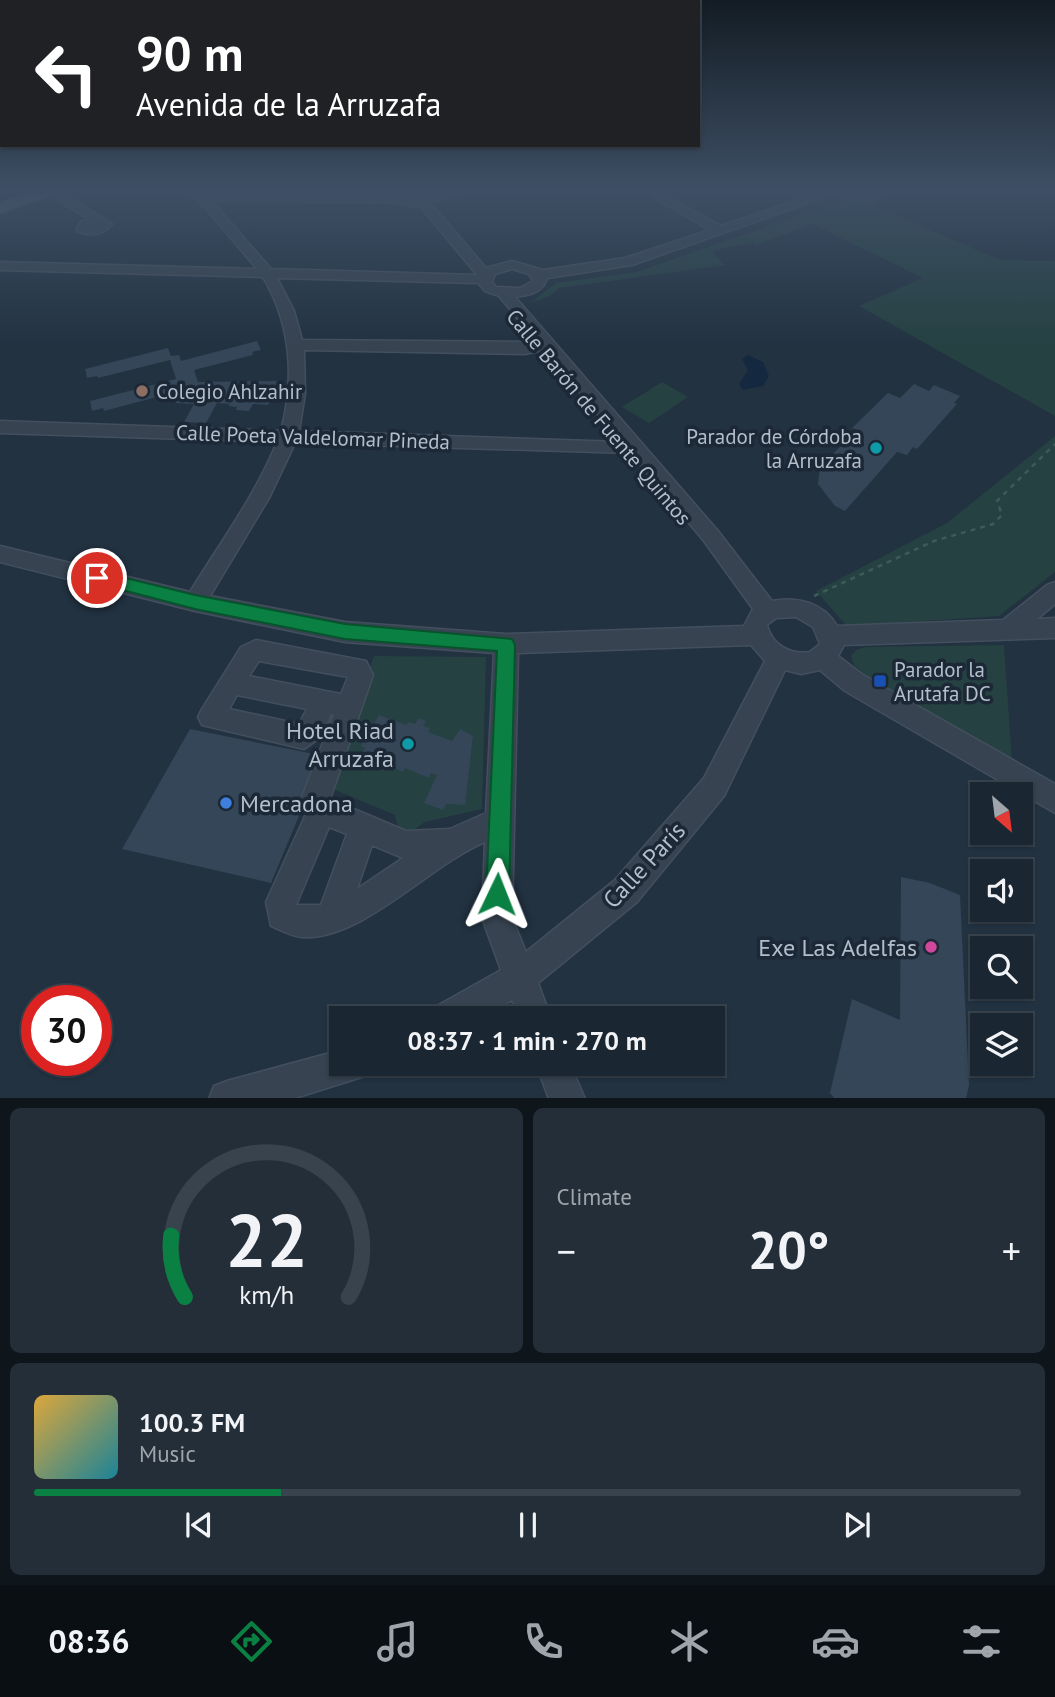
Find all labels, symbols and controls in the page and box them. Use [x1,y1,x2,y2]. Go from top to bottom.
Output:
text: 90 m [136,21,243,85]
icon: left [21,28,112,119]
text: Avenida de la Arruzafa [136,83,441,125]
street label: Calle Barón de Fuente Quintos [501,304,697,530]
place label: Colegio Ahlzahir [156,378,302,405]
marker: Colegio Ahlzahir [134,383,150,399]
street label: Calle Poeta Valdelomar Pineda [175,419,451,455]
place label: Parador de Córdoba la Arruzafa [686,423,862,474]
marker: Parador de Córdoba la Arruzafa [868,440,884,456]
pin [67,548,127,608]
icon: arrive [78,559,116,597]
place label: Parador la Arutafa DC [894,656,991,707]
marker: Parador la Arutafa DC [872,673,888,689]
place label: Hotel Riad Arruzafa [286,715,394,774]
marker: Hotel Riad Arruzafa [400,736,416,752]
north arrow [970,782,1032,845]
map controls [970,782,1033,1076]
place label: Mercadona [240,788,353,819]
marker: Mercadona [218,795,234,811]
street label: Calle París [596,815,692,915]
position arrow [460,857,534,931]
button: sound [970,859,1033,922]
place label: Exe Las Adelfas [758,932,917,963]
button: search [970,936,1033,999]
marker: Exe Las Adelfas [923,939,939,955]
speed limit sign: 30 [21,985,112,1076]
button: layers [970,1013,1033,1076]
text: 08:37 · 1 min · 270 m [407,1024,647,1057]
text: Climate [557,1182,632,1211]
text: 22 [225,1193,308,1287]
text: 20° [748,1216,830,1283]
text: − [557,1226,576,1275]
text: + [1002,1226,1021,1275]
text: km/h [239,1278,294,1310]
text: 100.3 FM [139,1406,245,1439]
text: Music [139,1439,196,1468]
icon: previous [180,1506,218,1544]
icon: pause [509,1506,547,1544]
icon: next [838,1506,876,1544]
icon: directions [227,1617,276,1666]
icon: music [373,1617,422,1666]
icon: phone [519,1617,568,1666]
icon: climate [665,1617,714,1666]
icon: car [811,1617,860,1666]
icon: filters [957,1617,1006,1666]
text: 08:36 [49,1620,130,1662]

